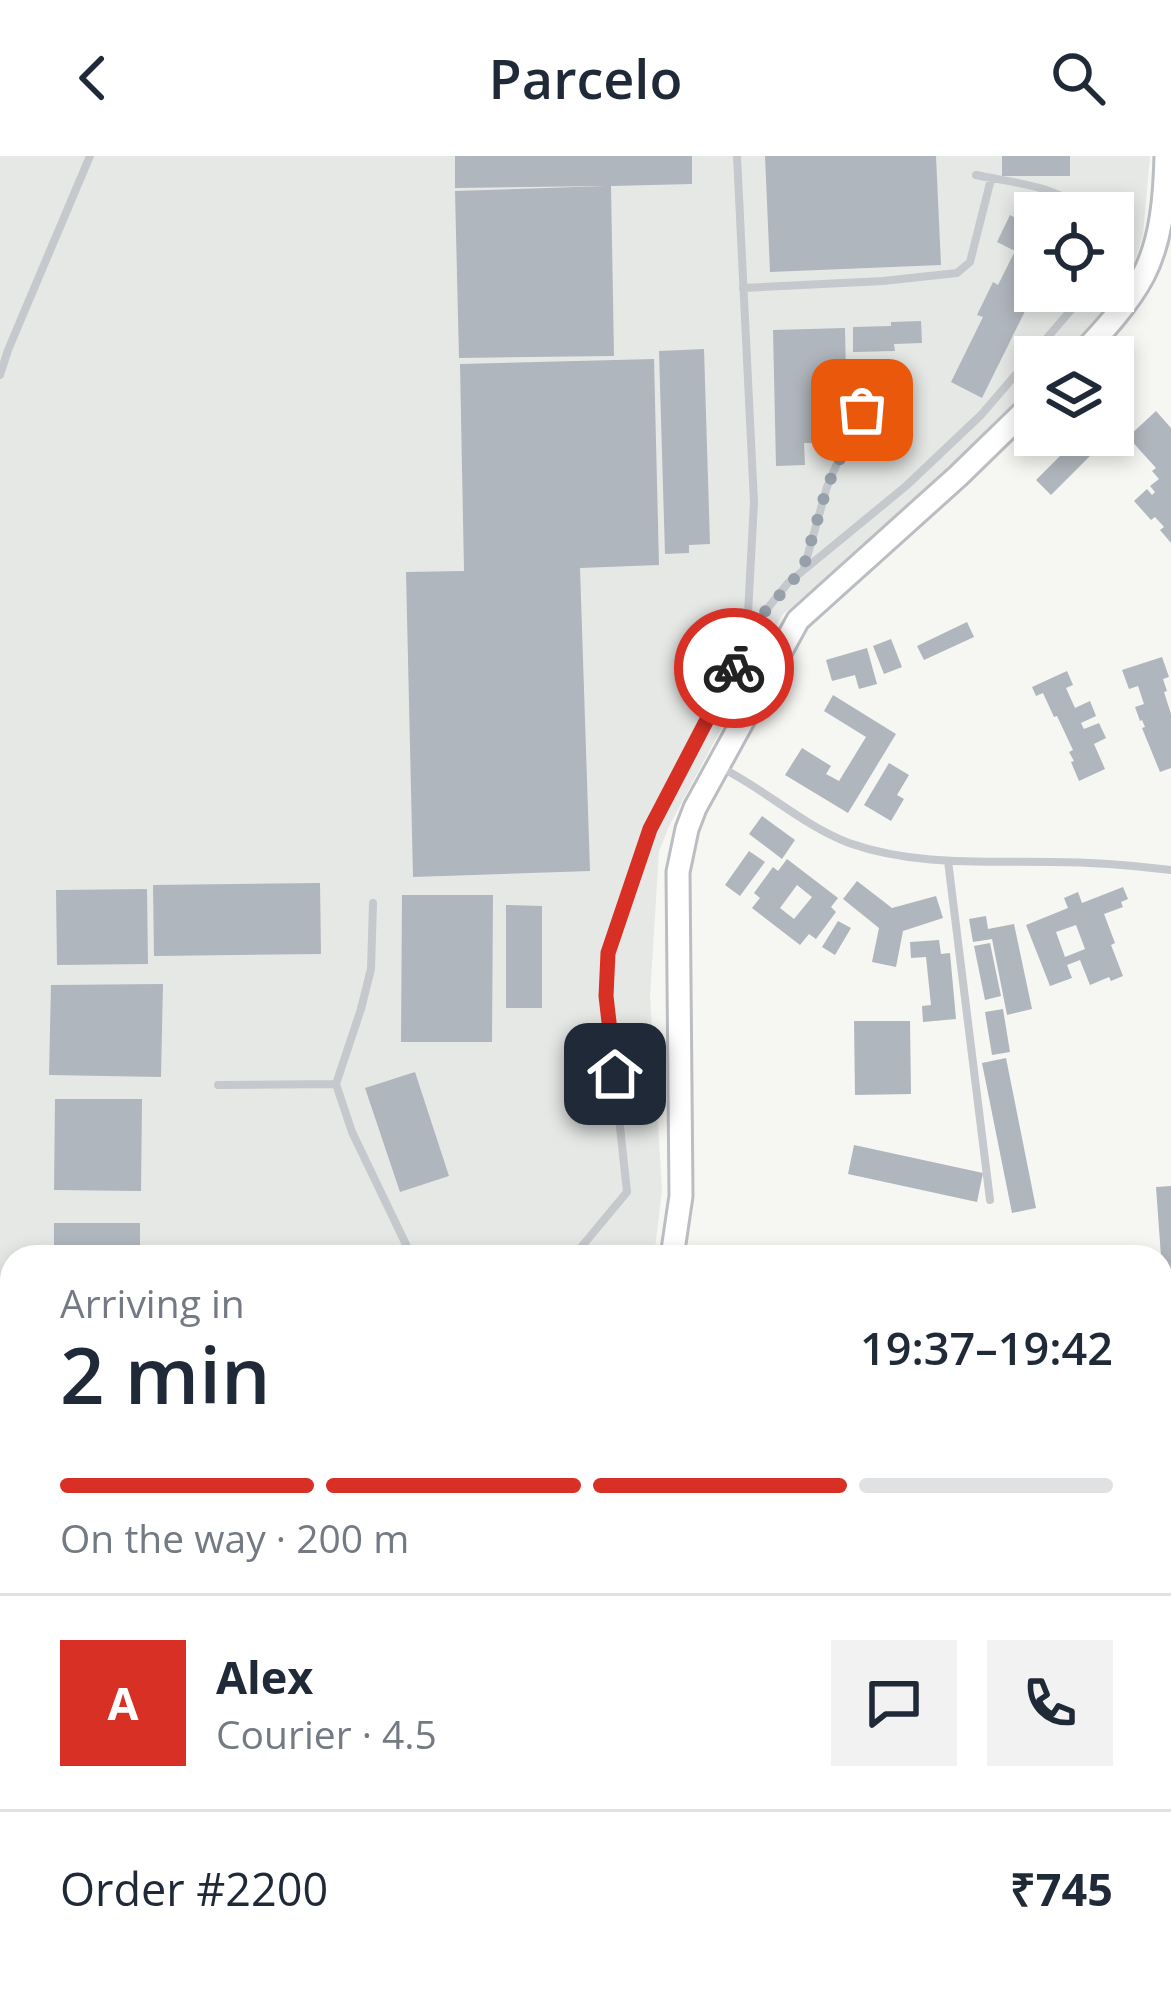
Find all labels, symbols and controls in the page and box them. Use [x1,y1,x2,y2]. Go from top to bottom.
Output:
text: Parcelo [489,41,682,115]
icon: back [60,45,126,111]
icon: search [1045,45,1111,111]
map controls [1014,192,1134,456]
button: locate [1014,192,1134,312]
button: layers [1014,336,1134,456]
pin [811,359,913,461]
icon: bag [829,377,895,443]
courier [674,608,794,728]
icon: bike [701,635,767,701]
pin [564,1023,666,1125]
icon: home [582,1041,648,1107]
text: Arriving in [60,1276,245,1329]
text: 19:37–19:42 [860,1317,1113,1378]
text: 2 min [60,1321,271,1427]
text: On the way · 200 m [60,1511,409,1564]
button: chat [831,1640,957,1766]
button: phone [987,1640,1113,1766]
text: Alex [216,1646,313,1707]
text: A [107,1672,139,1733]
text: Courier · 4.5 [216,1707,437,1760]
text: Order #2200 [60,1858,328,1919]
text: ₹745 [1010,1858,1113,1919]

